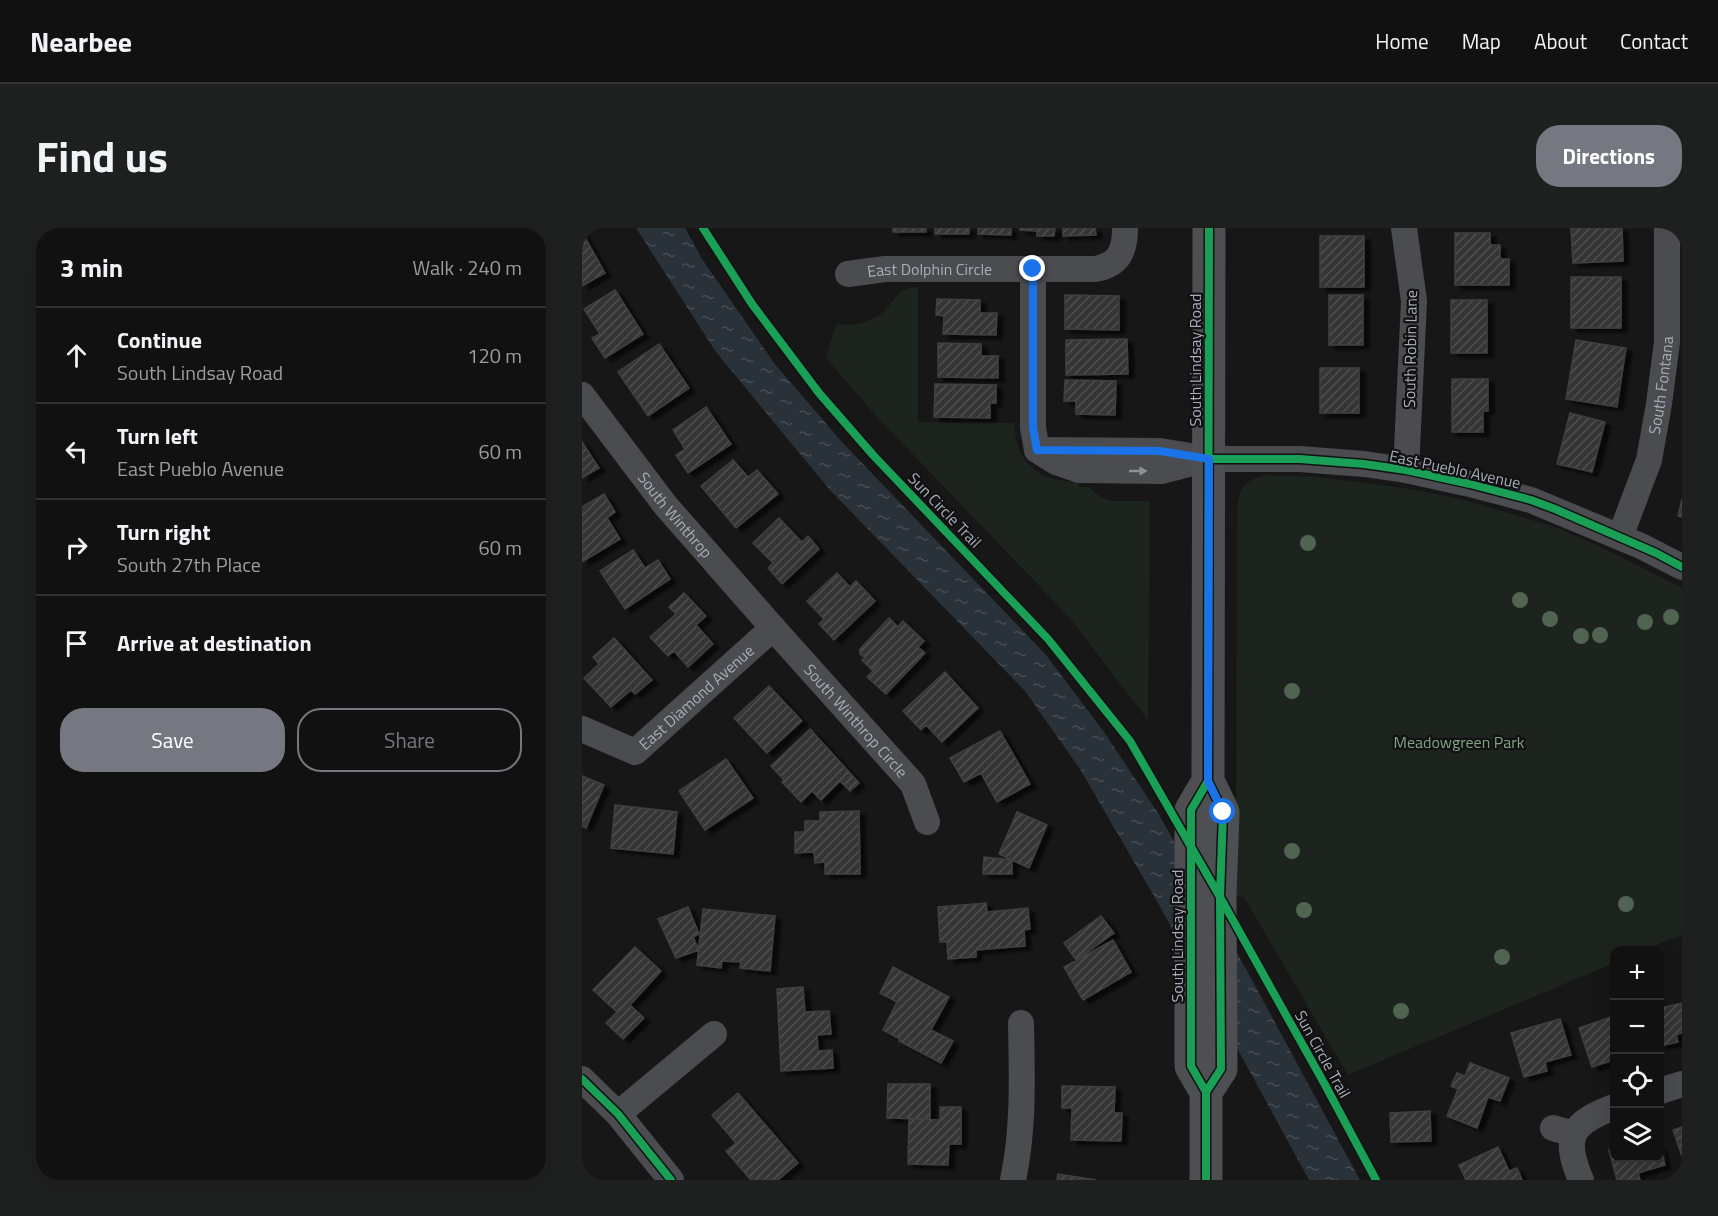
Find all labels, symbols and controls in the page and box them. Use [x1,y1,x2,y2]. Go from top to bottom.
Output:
text: Nearbee [30,20,132,63]
text: Home [1375,25,1429,57]
text: Map [1462,25,1501,57]
text: About [1534,25,1587,57]
text: Contact [1620,25,1688,57]
text: Find us [36,124,168,188]
button: Directions [1536,125,1682,187]
text: 3 min [60,248,123,287]
text: Walk · 240 m [413,252,522,283]
route end [1019,255,1045,281]
street label: East Dolphin Circle [866,257,992,283]
street label: South Robin Lane [1397,290,1423,408]
street label: South Lindsay Road [1183,294,1207,426]
text: Continue [117,323,202,357]
street label: South Fontana [1642,336,1679,436]
icon: ahead [60,339,93,372]
text: 120 m [467,340,522,371]
text: South Lindsay Road [117,357,283,388]
text: Turn left [117,419,198,453]
icon: left [60,435,93,468]
text: 60 m [478,436,522,467]
street label: East Pueblo Avenue [1387,443,1523,495]
text: East Pueblo Avenue [117,453,284,484]
one-way arrow [1128,466,1147,476]
street label: South Winthrop [632,467,718,563]
street label: Sun Circle Trail [903,467,987,553]
text: Turn right [117,515,211,549]
icon: right [60,531,93,564]
text: 60 m [478,532,522,563]
text: South 27th Place [117,549,261,580]
text: Arrive at destination [117,626,312,660]
icon: arrive [60,627,93,660]
street label: East Diamond Avenue [633,639,759,755]
street label: South Winthrop Circle [798,658,914,783]
button: Save [60,708,285,772]
button: Share [297,708,522,772]
park label: Meadowgreen Park [1394,730,1525,754]
route start [1209,798,1235,824]
street label: South Lindsay Road [1165,870,1189,1002]
map controls [1610,946,1664,1162]
button: + [1610,946,1664,1000]
button: − [1610,1000,1664,1054]
street label: Sun Circle Trail [1289,1006,1357,1102]
button: locate [1610,1054,1664,1108]
button: layers [1610,1108,1664,1162]

